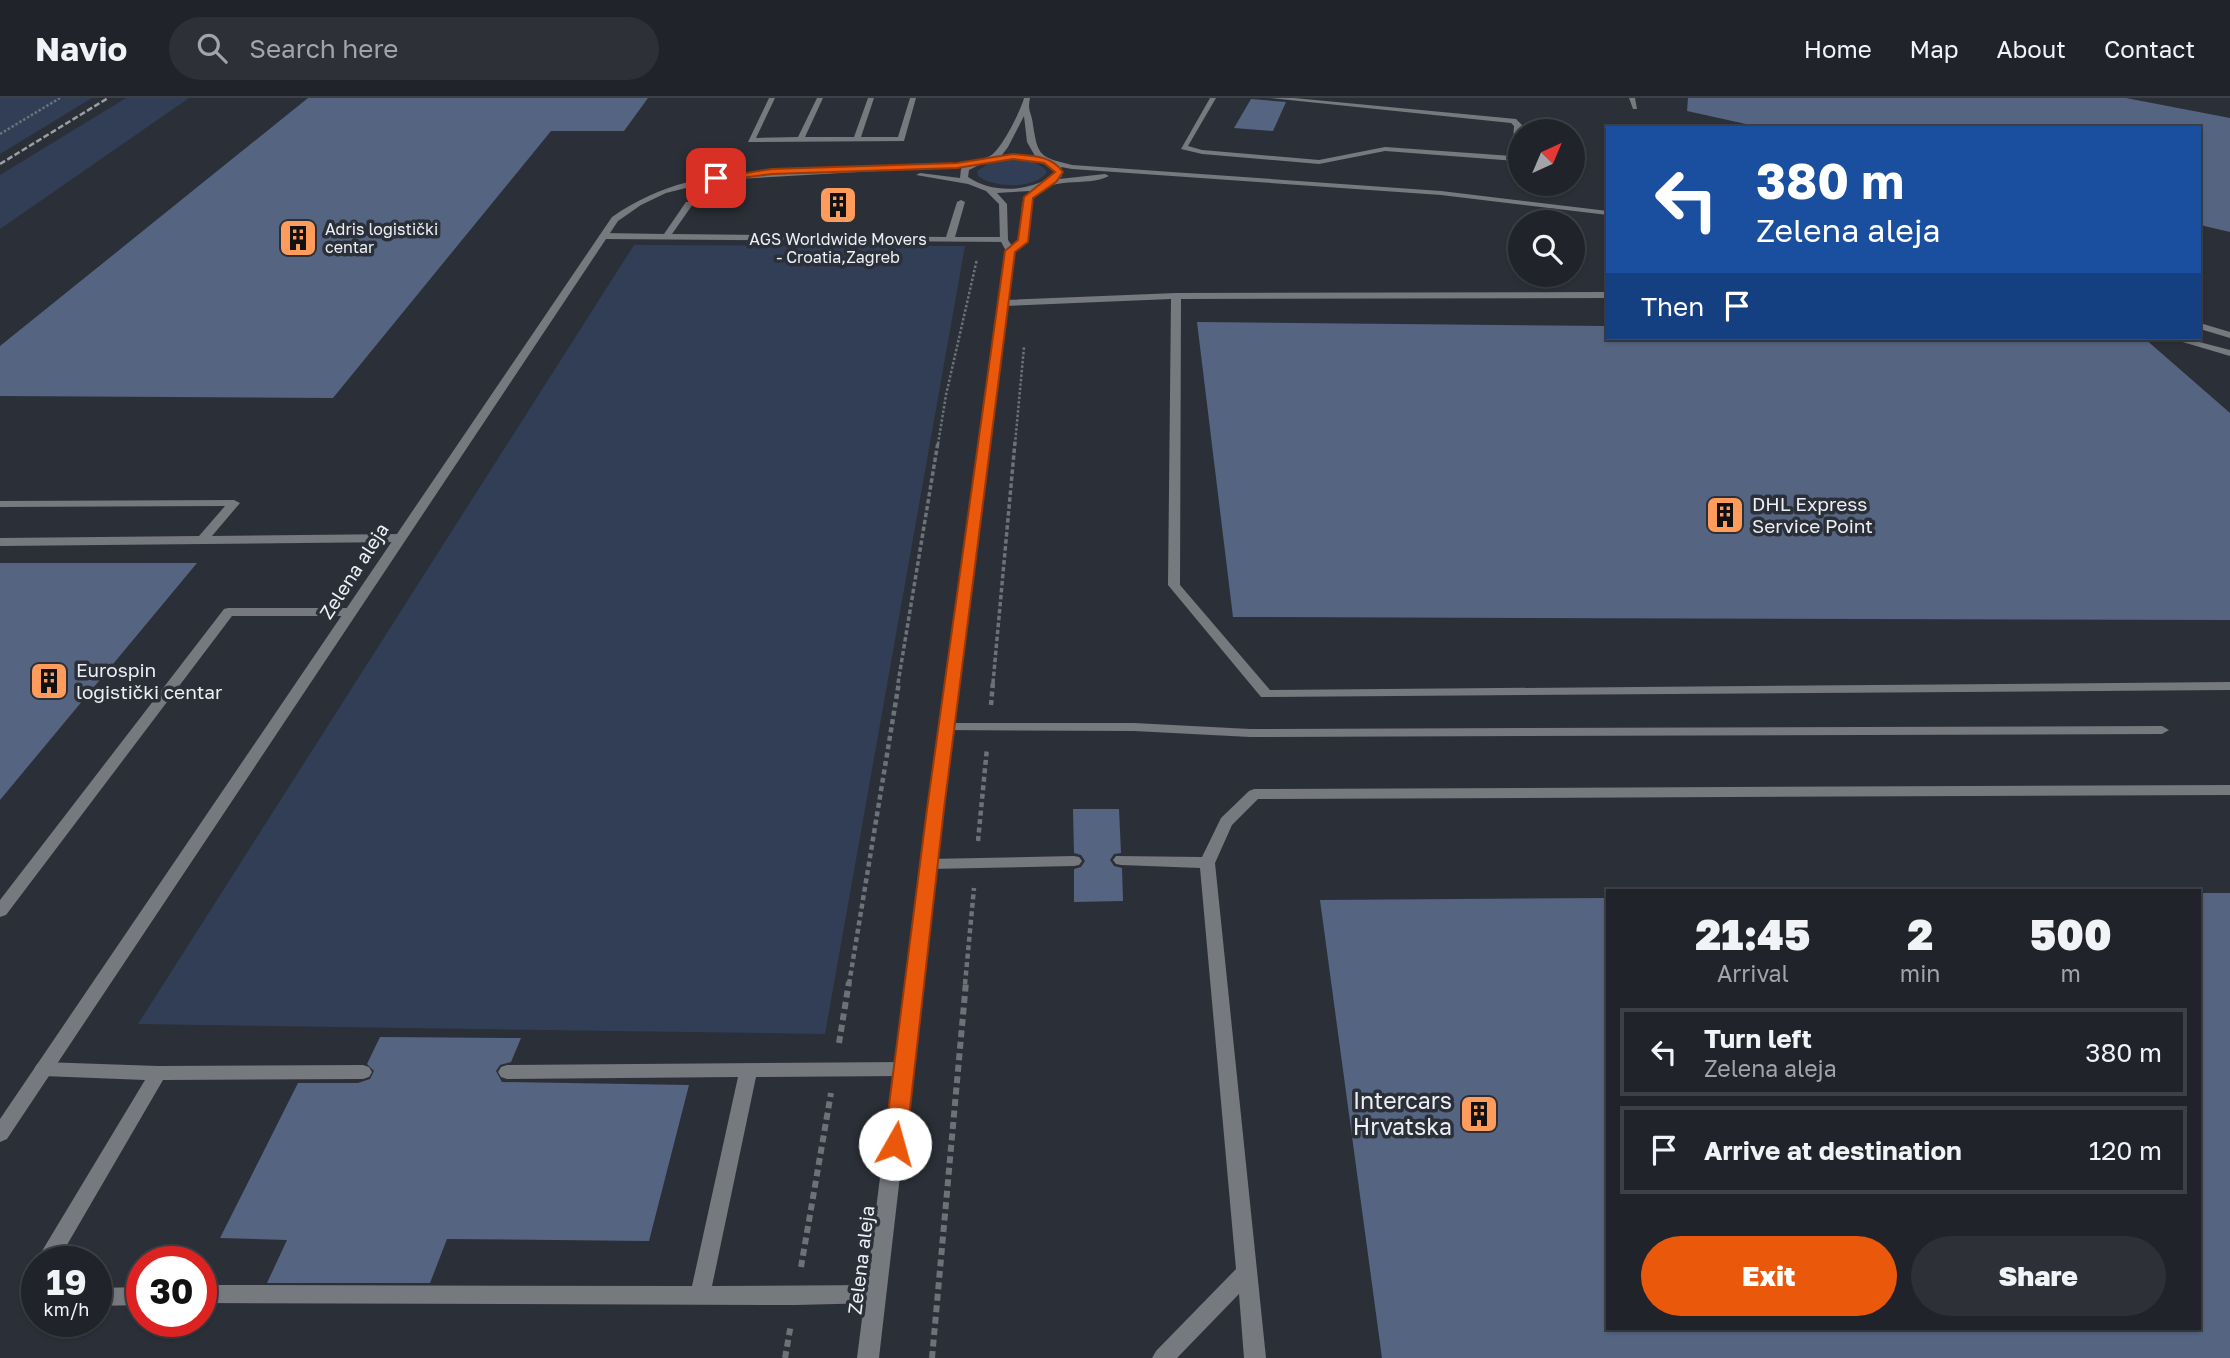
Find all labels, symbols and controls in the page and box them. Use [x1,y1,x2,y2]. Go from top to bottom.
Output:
search box [169,17,659,80]
text: Navio [35,29,127,68]
icon: search [193,29,231,67]
text: Search here [249,33,398,64]
text: Home [1804,34,1872,63]
text: Map [1910,34,1959,63]
text: About [1997,34,2066,63]
text: Contact [2104,34,2195,63]
north arrow [1508,119,1586,196]
map controls [1508,119,1585,287]
pin [686,148,746,208]
text: 380 m [1756,151,1904,210]
icon: left [1641,154,1732,245]
icon: arrive [697,159,735,197]
building icon: AGS Worldwide Movers - Croatia,Zagreb [817,184,859,226]
button: search [1508,210,1585,287]
text: Zelena aleja [1756,211,1941,249]
building icon: Adris logistički centar [277,217,319,259]
place label: Adris logistički centar [325,219,438,257]
place label: AGS Worldwide Movers - Croatia,Zagreb [749,229,927,267]
icon: arrive [1718,287,1756,325]
text: Then [1641,291,1704,322]
place label: DHL Express Service Point [1752,492,1873,537]
building icon: DHL Express Service Point [1704,494,1746,536]
street label: Zelena aleja [314,519,393,623]
place label: Eurospin logistički centar [76,658,223,703]
building icon: Eurospin logistički centar [28,660,70,702]
text: 21:45 [1695,909,1811,959]
text: 2 [1907,909,1933,959]
text: 500 [2030,909,2112,959]
text: Arrival [1717,959,1789,987]
text: min [1900,959,1940,987]
text: m [2061,959,2081,987]
text: Turn left [1704,1023,1812,1054]
icon: left [1645,1033,1683,1071]
text: 380 m [2085,1037,2162,1068]
text: Zelena aleja [1704,1054,1837,1082]
place label: Intercars Hrvatska [1353,1086,1452,1140]
building icon: Intercars Hrvatska [1458,1093,1500,1135]
position arrow [858,1107,932,1181]
icon: arrive [1645,1131,1683,1169]
text: Arrive at destination [1704,1135,1962,1166]
text: 120 m [2089,1135,2162,1166]
street label: Zelena aleja [842,1204,879,1316]
button: Exit [1641,1236,1897,1316]
button: Share [1911,1236,2166,1316]
speed limit sign: 30 [126,1246,217,1337]
text: 19 [46,1261,87,1303]
text: km/h [44,1298,89,1320]

